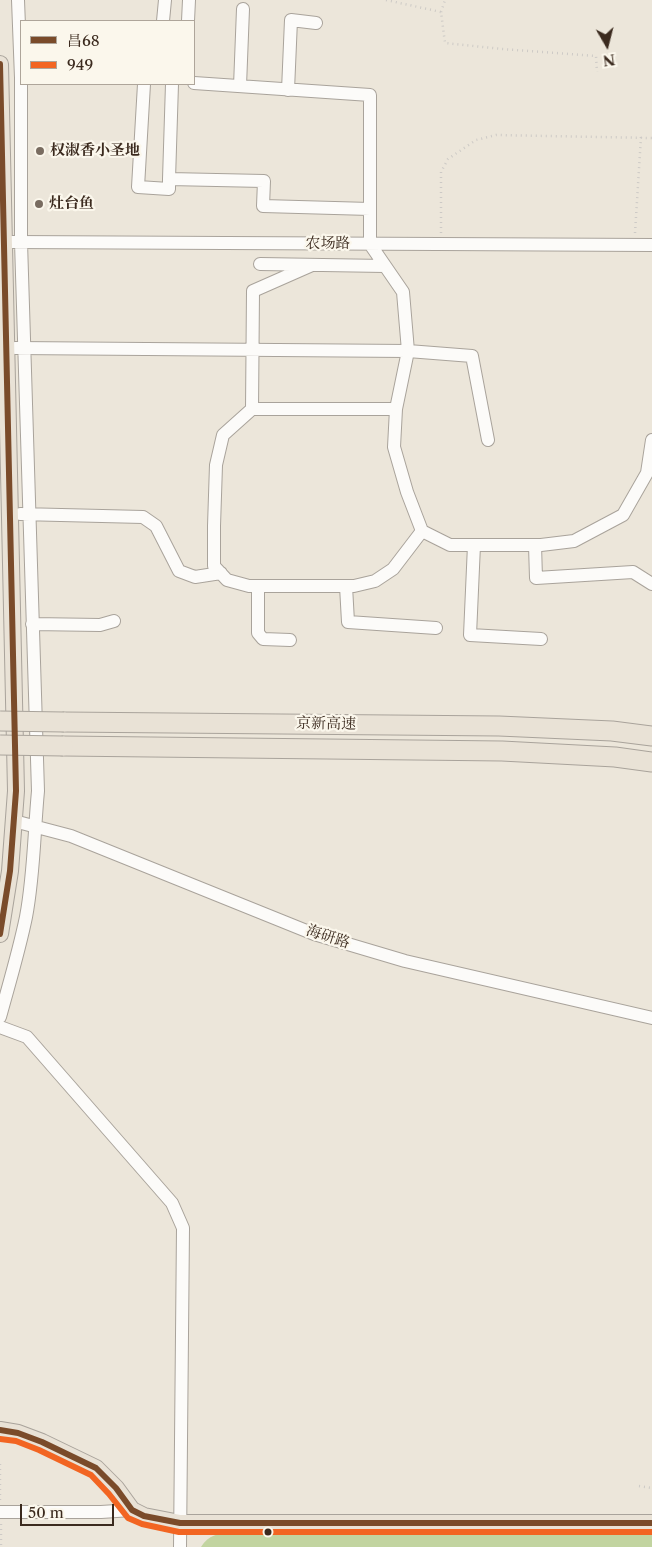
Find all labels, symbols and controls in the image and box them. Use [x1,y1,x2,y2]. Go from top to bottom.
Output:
legend [20,20,195,85]
north arrow [582,20,632,70]
text: 昌68 [67,31,100,50]
text: N [602,50,616,70]
text: 949 [67,55,93,74]
place label: 权淑香小圣地 [50,142,140,160]
marker: 权淑香小圣地 [34,145,46,157]
place label: 灶台鱼 [49,195,94,213]
marker: 灶台鱼 [33,198,45,210]
street label: 农场路 [306,235,350,253]
street label: 京新高速 [296,714,356,734]
street label: 海研路 [304,921,352,953]
scale bar [22,1494,116,1526]
text: 50 m [28,1503,64,1522]
unlabelled marker [263,1527,273,1537]

